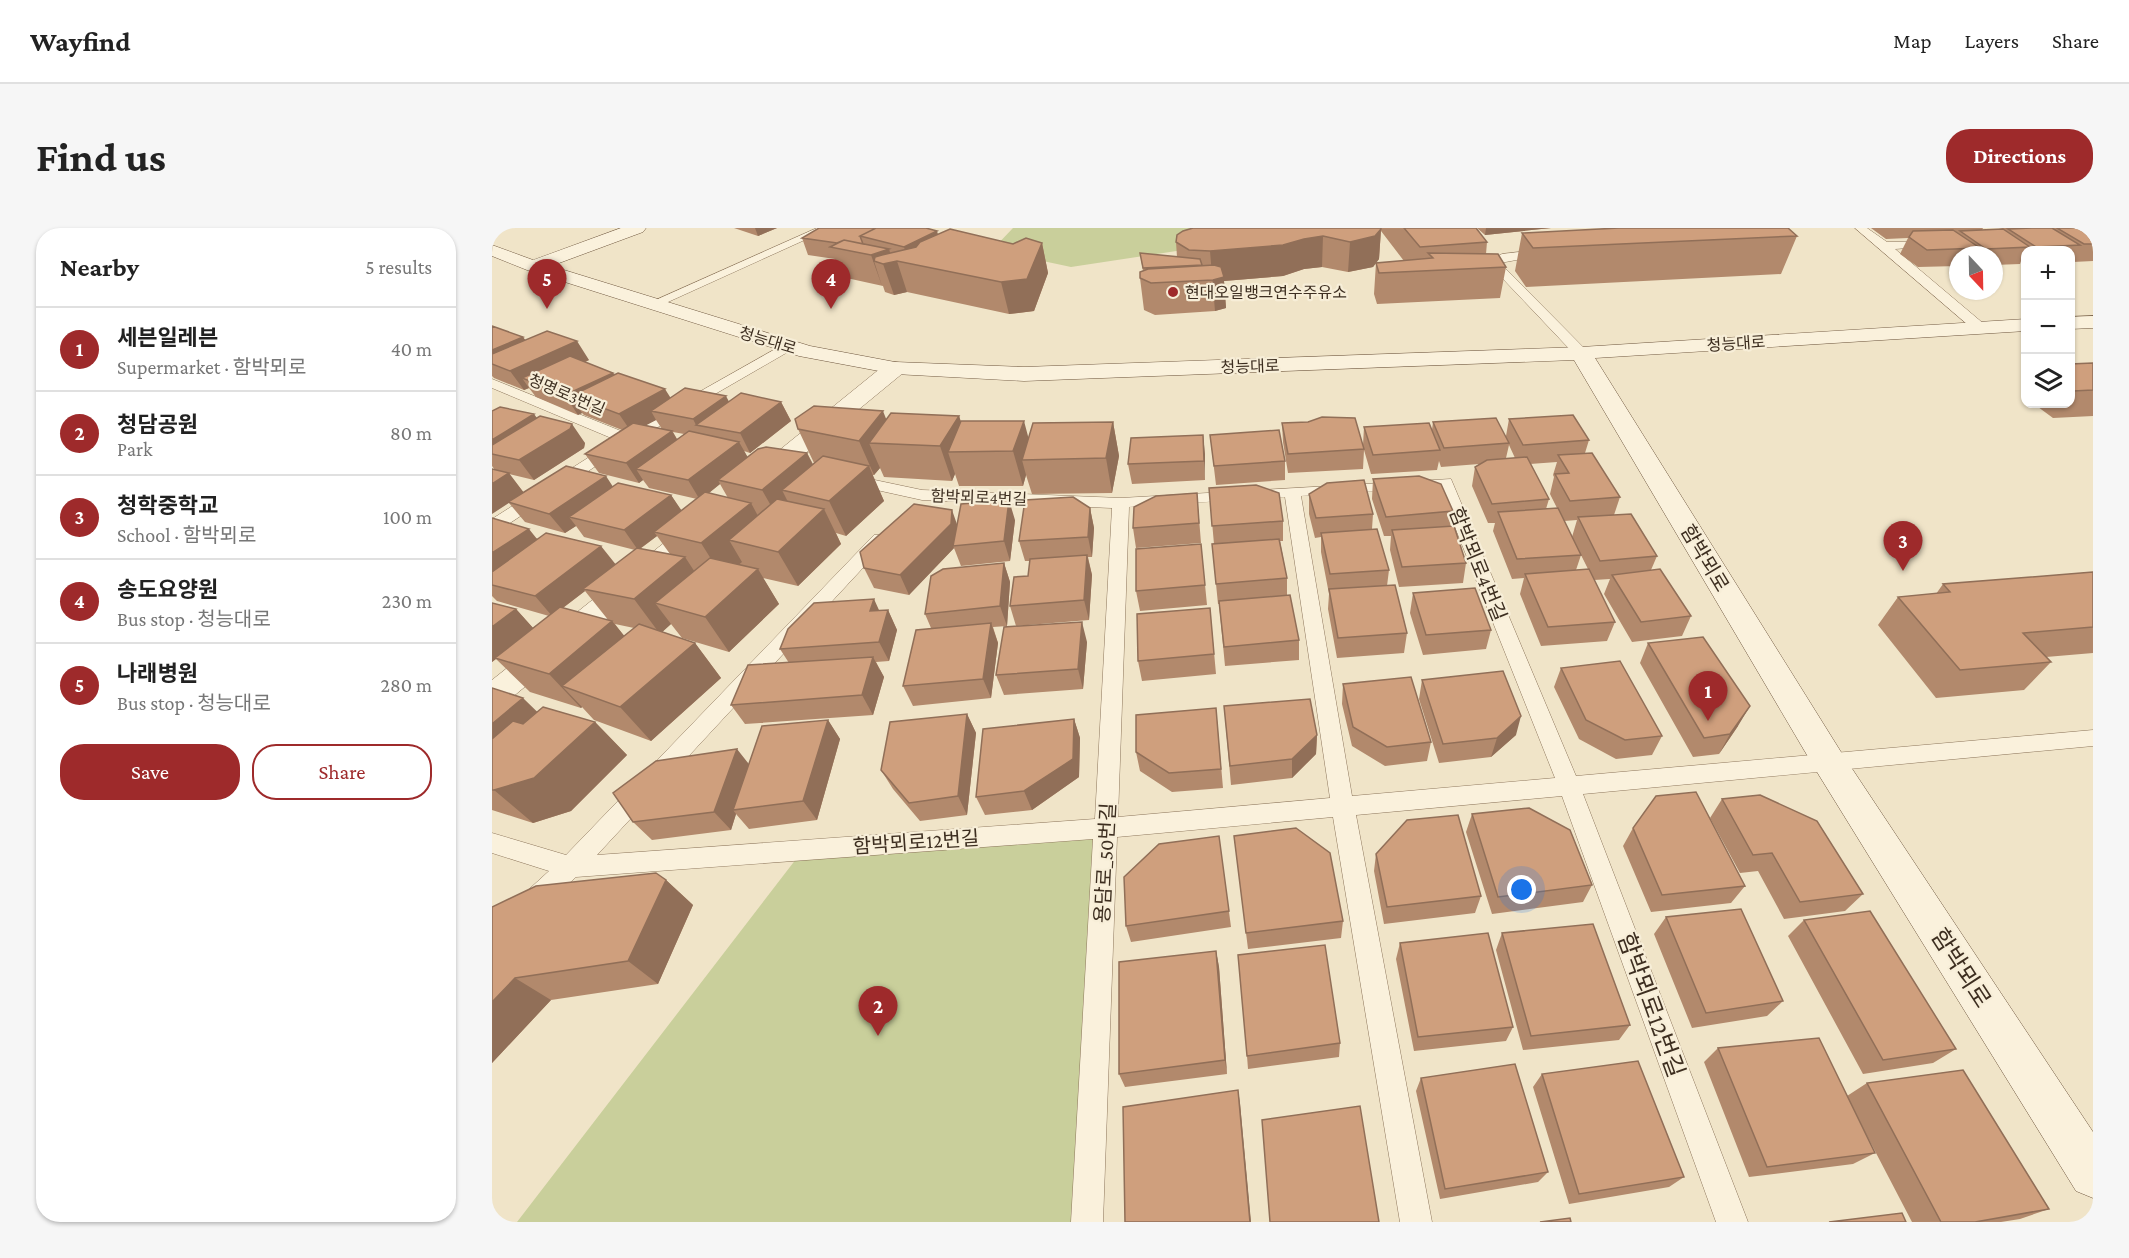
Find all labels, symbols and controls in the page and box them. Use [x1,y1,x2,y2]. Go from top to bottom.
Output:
text: Wayfind [30,26,131,57]
text: Map [1893,29,1932,53]
text: Layers [1965,29,2019,53]
text: Share [2052,29,2099,53]
button: Directions [1946,129,2093,183]
text: Find us [36,133,166,180]
north arrow [1949,246,2003,300]
map controls [2021,246,2075,408]
button: + [2021,246,2075,300]
text: Nearby [60,253,139,282]
text: 5 results [365,256,432,278]
pin: 5 [528,260,566,309]
pin: 4 [812,260,850,309]
place label: 현대오일뱅크연수주유소 [1185,284,1347,301]
marker: 현대오일뱅크연수주유소 [1166,285,1180,299]
button: − [2021,300,2075,354]
street label: 청능대로 [737,324,799,357]
text: 세븐일레븐 [117,325,218,350]
street label: 청능대로 [1706,333,1766,354]
text: 1 [76,338,83,360]
text: 40 m [391,338,432,360]
button: layers [2021,354,2075,408]
text: Supermarket · 함박뫼로 [117,356,306,378]
street label: 청능대로 [1220,357,1280,376]
street label: 청명로3번길 [526,371,607,418]
text: 청담공원 [117,412,198,437]
text: 2 [74,422,85,444]
text: 80 m [390,422,432,444]
text: Park [117,438,153,460]
street label: 함박뫼로4번길 [930,487,1027,508]
text: 청학중학교 [117,493,218,518]
street label: 함박뫼로4번길 [1445,504,1511,624]
text: 3 [75,506,84,528]
text: 100 m [383,506,432,528]
street label: 함박뫼로 [1677,521,1733,595]
pin: 3 [1884,522,1922,571]
text: School · 함박뫼로 [117,524,256,546]
text: 송도요양원 [117,577,218,602]
text: 4 [74,590,85,612]
text: 230 m [382,590,432,612]
text: Bus stop · 청능대로 [117,608,271,630]
text: 나래병원 [117,661,198,686]
pin: 1 [1688,672,1728,721]
text: 5 [75,674,84,696]
text: 280 m [381,674,432,696]
text: Bus stop · 청능대로 [117,692,271,714]
button: Save [60,744,240,800]
button: Share [252,744,432,800]
street label: 용담로_50번길 [1091,802,1119,924]
street label: 함박뫼로12번길 [852,827,980,857]
your location [1507,875,1536,904]
street label: 함박뫼로 [1926,923,1997,1012]
street label: 함박뫼로12번길 [1613,929,1690,1081]
pin: 2 [858,986,898,1036]

